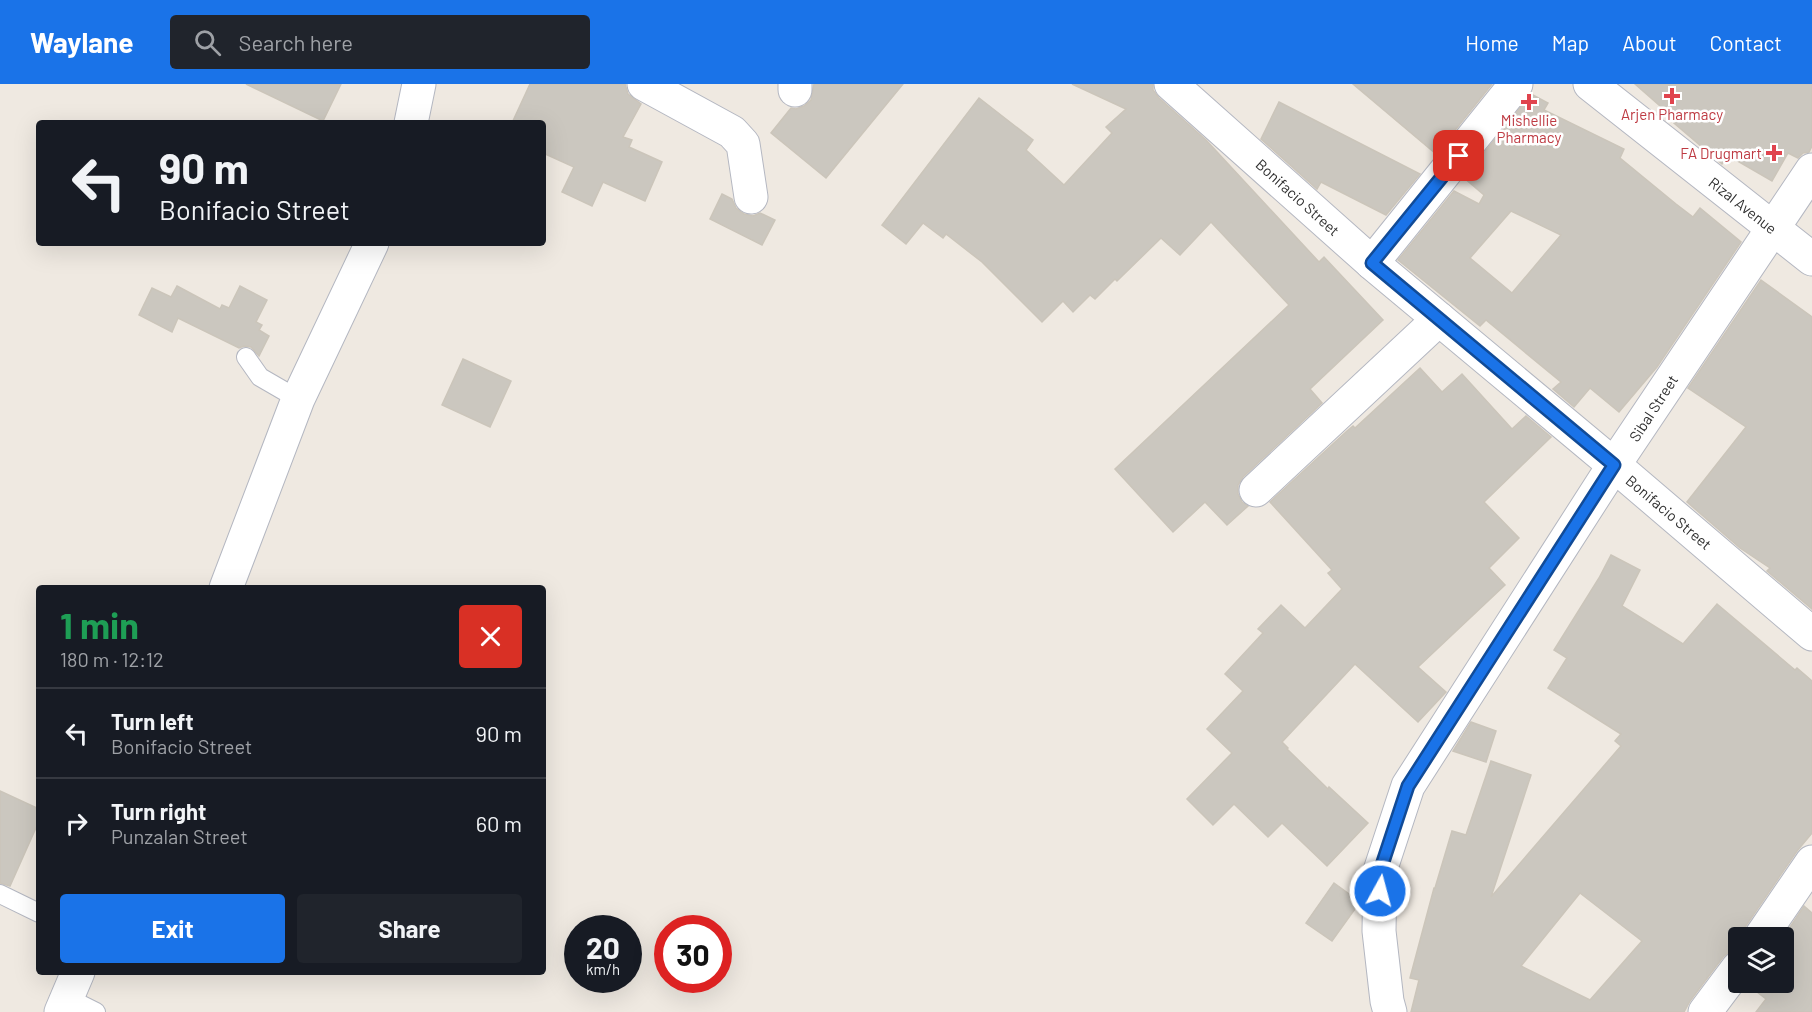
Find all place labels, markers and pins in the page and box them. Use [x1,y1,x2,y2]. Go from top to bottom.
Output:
marker: Arjen Pharmacy [1665,89,1679,103]
marker: Mishellie Pharmacy [1522,95,1536,109]
place label: Arjen Pharmacy [1621,105,1723,123]
place label: Mishellie Pharmacy [1497,111,1561,146]
pin [1433,130,1484,181]
place label: FA Drugmart [1680,144,1762,162]
marker: FA Drugmart [1767,146,1781,160]

